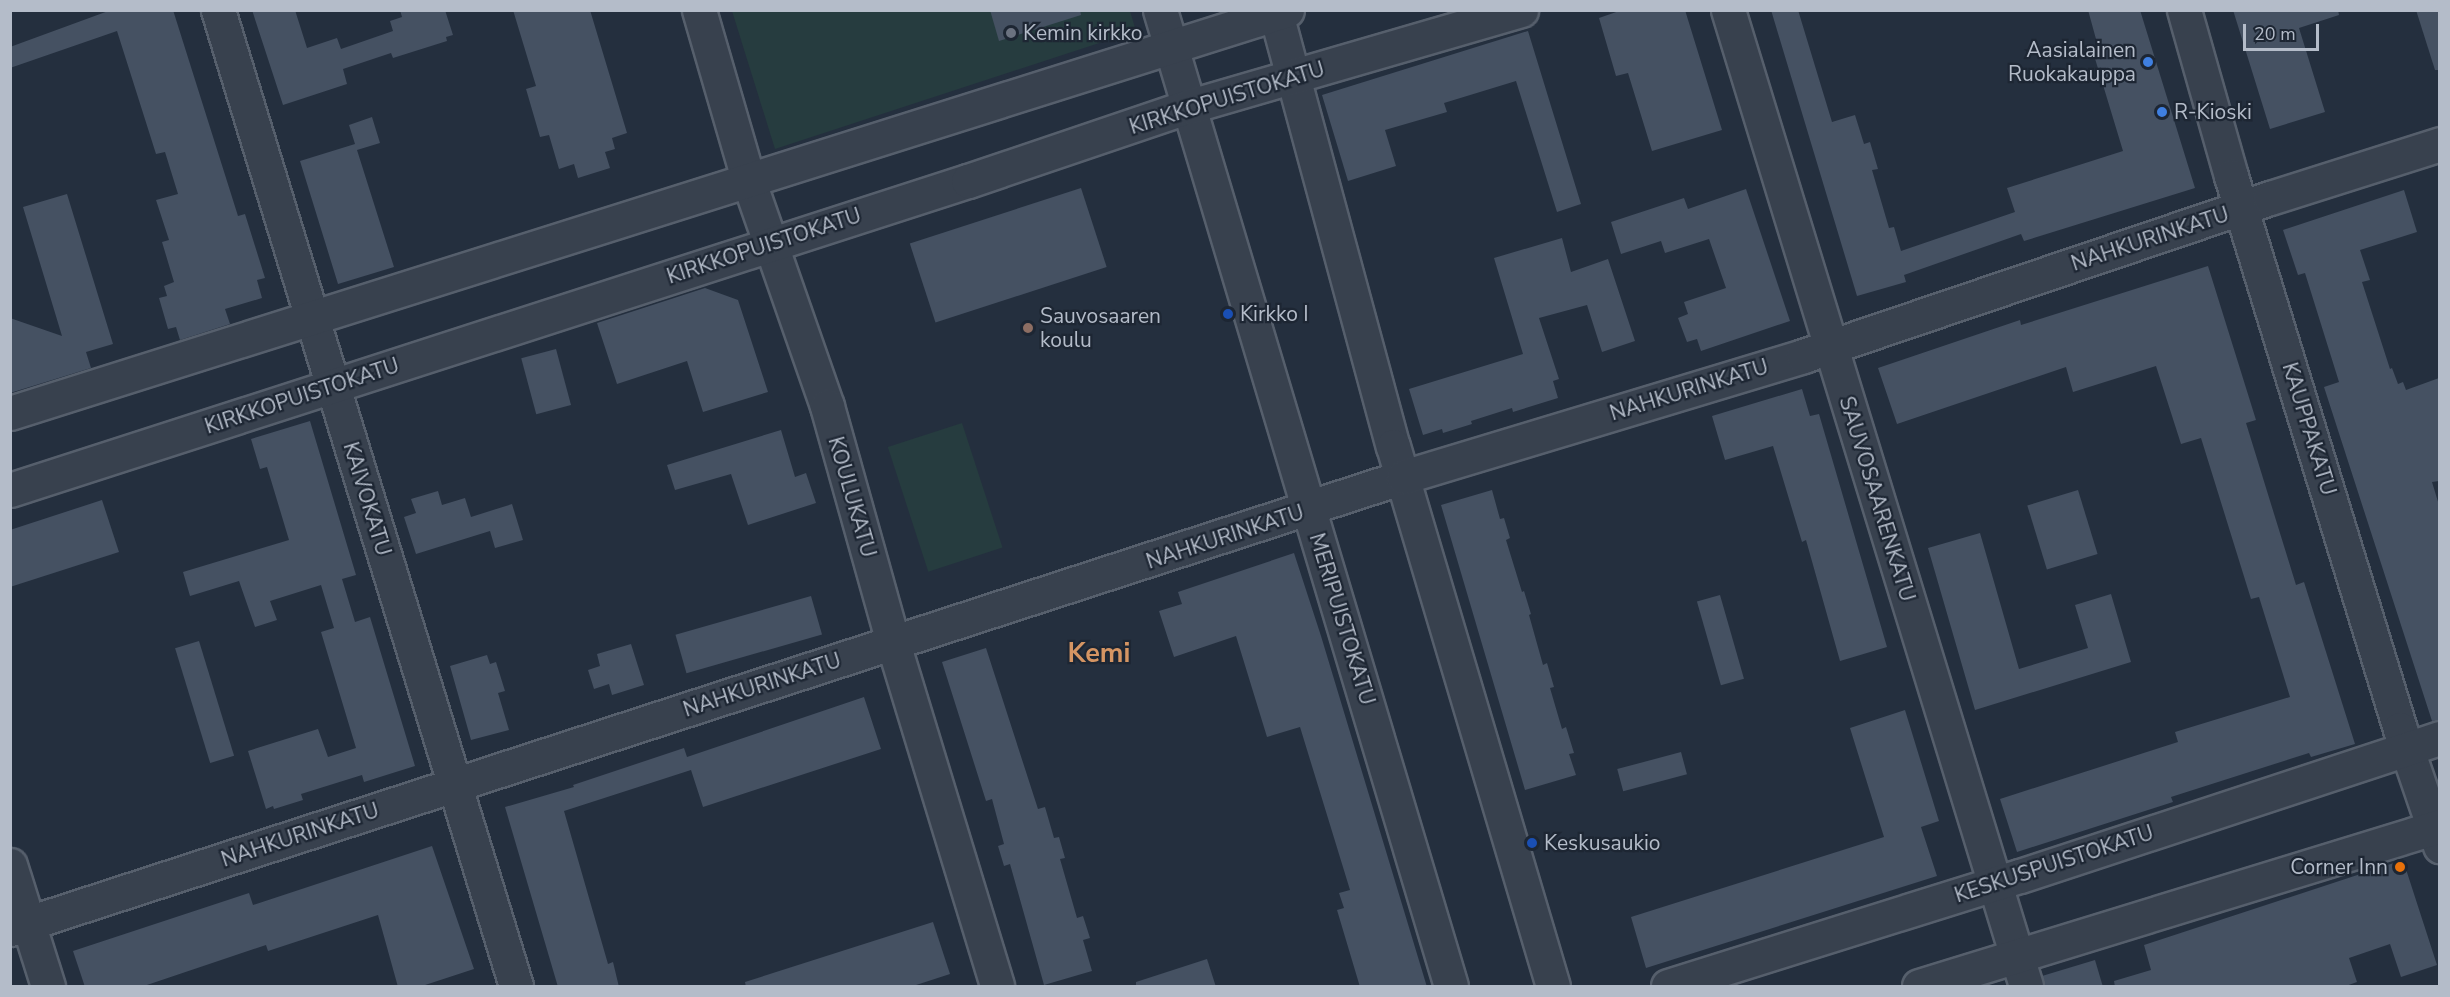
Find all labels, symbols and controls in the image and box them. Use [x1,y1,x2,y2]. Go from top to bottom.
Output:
scale bar [2246,12,2322,50]
place label: Kemin kirkko [1023,20,1143,46]
text: 20 m [2254,22,2296,46]
marker: Kemin kirkko [1004,26,1018,40]
place label: Aasialainen Ruokakauppa [2008,37,2136,87]
marker: Aasialainen Ruokakauppa [2141,55,2155,69]
street label: KIRKKOPUISTOKATU [1126,56,1328,140]
place label: R-Kioski [2174,99,2252,125]
marker: R-Kioski [2155,105,2169,119]
street label: NAHKURINKATU [2068,202,2232,276]
street label: KIRKKOPUISTOKATU [664,203,864,289]
place label: Kirkko I [1240,301,1309,327]
place label: Sauvosaaren koulu [1040,303,1161,353]
marker: Kirkko I [1221,307,1235,321]
marker: Sauvosaaren koulu [1021,321,1035,335]
street label: KIRKKOPUISTOKATU [202,353,402,439]
street label: NAHKURINKATU [1607,354,1771,426]
street label: KAUPPAKATU [2277,360,2341,498]
street label: SAUVOSAARENKATU [1834,393,1920,605]
street label: KOULUKATU [823,434,881,560]
street label: KAIVOKATU [338,439,396,559]
street label: NAHKURINKATU [1143,500,1307,574]
street label: MERIPUISTOKATU [1304,530,1380,708]
district label: Kemi [1068,638,1130,670]
street label: NAHKURINKATU [680,648,844,722]
street label: NAHKURINKATU [218,798,382,872]
street label: KESKUSPUISTOKATU [1951,820,2157,908]
place label: Keskusaukio [1544,830,1660,856]
marker: Keskusaukio [1525,836,1539,850]
place label: Corner Inn [2290,854,2388,880]
marker: Corner Inn [2393,860,2407,874]

